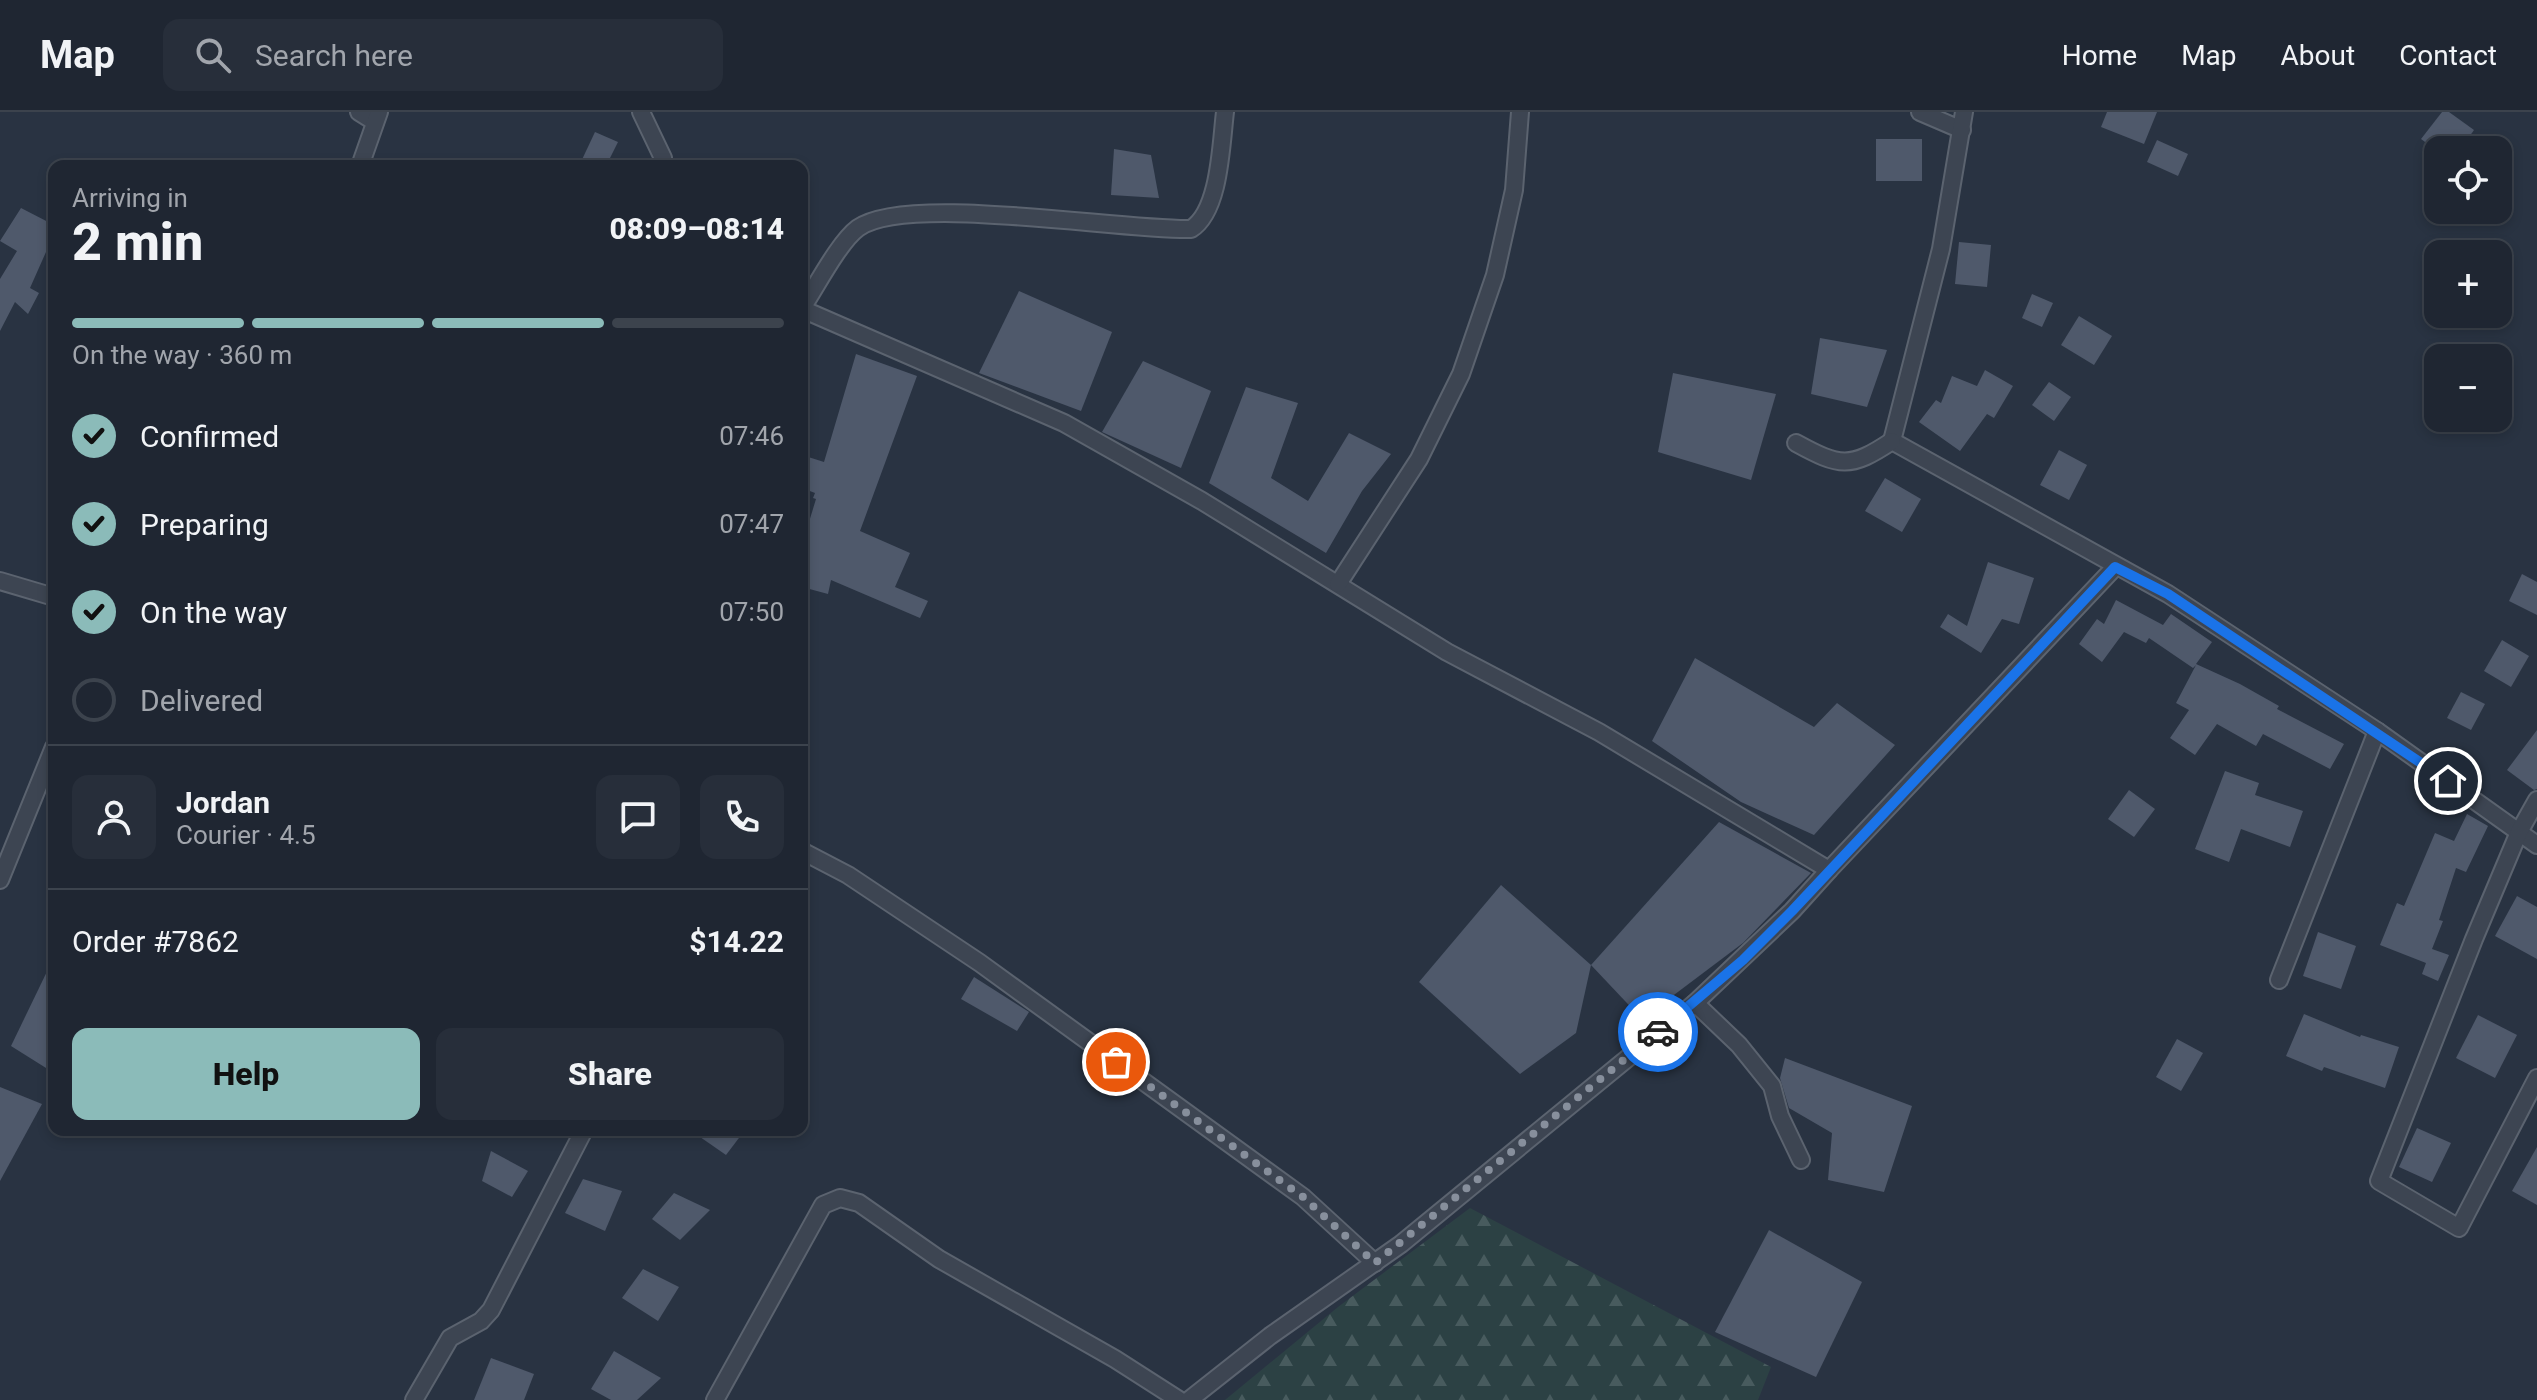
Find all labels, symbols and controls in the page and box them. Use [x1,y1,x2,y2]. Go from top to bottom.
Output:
search box [163,19,723,91]
text: Map [40,33,115,77]
icon: search [191,33,235,77]
text: Search here [255,38,413,73]
text: Home [2062,39,2137,72]
text: Map [2181,39,2237,72]
text: About [2281,39,2355,72]
text: Contact [2399,39,2497,72]
map controls [2424,136,2512,432]
button: locate [2424,136,2512,224]
text: Arriving in [72,183,188,213]
text: 08:09–08:14 [609,211,784,246]
text: 2 min [72,212,203,273]
button: + [2424,240,2512,328]
text: On the way · 360 m [72,340,292,370]
button: − [2424,344,2512,432]
icon: check [72,414,116,458]
text: Confirmed [140,419,279,454]
text: 07:46 [719,421,784,451]
icon: check [72,502,116,546]
text: Preparing [140,507,269,542]
text: 07:47 [719,509,784,539]
icon: check [72,590,116,634]
text: On the way [140,595,287,630]
text: 07:50 [719,597,784,627]
text: Delivered [140,683,263,718]
pin [2414,747,2482,815]
icon: home [2426,759,2470,803]
button: person [72,775,156,859]
button: chat [596,775,680,859]
button: phone [700,775,784,859]
text: Jordan [176,785,270,820]
text: Courier · 4.5 [176,820,316,850]
text: Order #7862 [72,924,239,959]
text: $14.22 [689,924,784,959]
courier [1618,992,1698,1072]
icon: car [1636,1010,1680,1054]
button: Help [72,1028,420,1120]
button: Share [436,1028,784,1120]
pin [1082,1028,1150,1096]
icon: bag [1094,1040,1138,1084]

